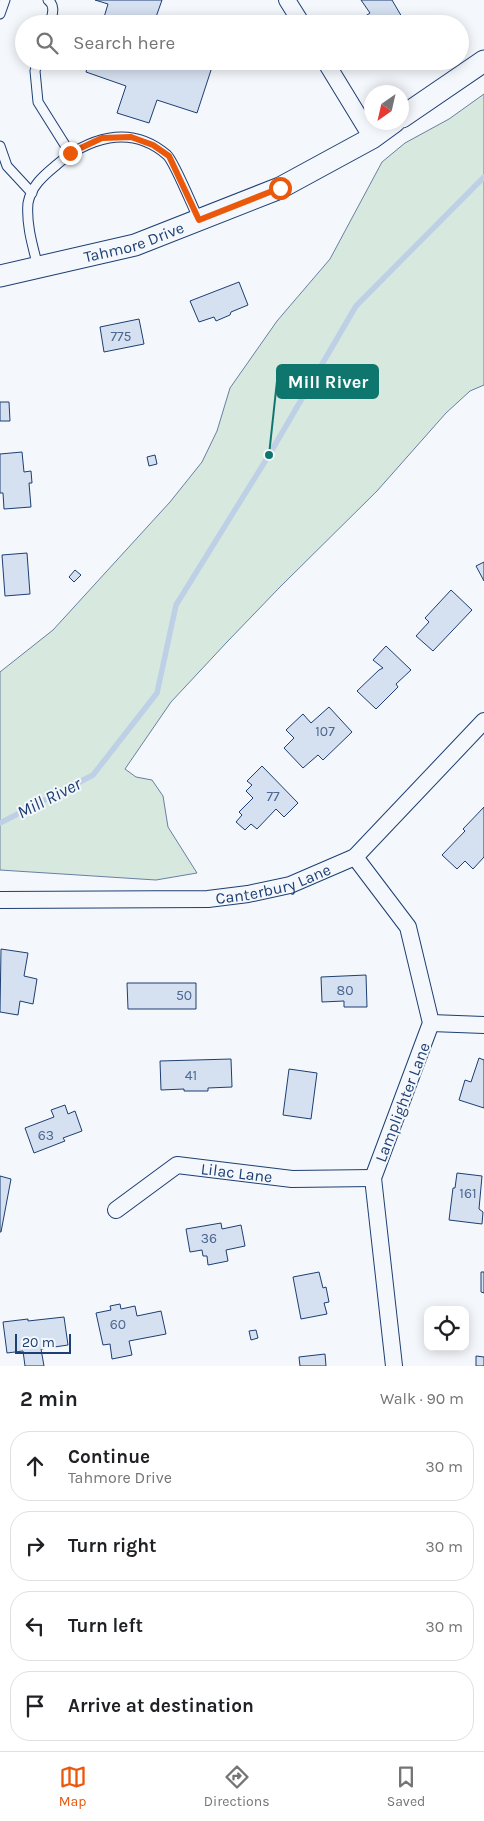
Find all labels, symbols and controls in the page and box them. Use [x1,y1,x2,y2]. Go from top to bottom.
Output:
search box [15,15,469,70]
icon: search [33,29,61,57]
text: Search here [73,32,175,54]
north arrow [364,85,409,130]
route end [59,142,82,165]
route start [269,177,292,200]
street label: Tahmore Drive [82,218,187,267]
house number: 775 [110,328,132,345]
callout: Mill River [277,365,378,398]
text: Mill River [288,371,368,393]
house number: 107 [315,723,335,740]
water label: Mill River [13,772,85,823]
house number: 77 [266,788,280,805]
street label: Canterbury Lane [214,860,334,908]
house number: 80 [337,982,353,999]
house number: 50 [176,987,192,1004]
street label: Lamplighter Lane [371,1040,434,1165]
house number: 41 [185,1067,197,1084]
house number: 63 [38,1127,54,1144]
street label: Lilac Lane [200,1159,273,1187]
house number: 161 [459,1185,477,1202]
house number: 36 [201,1230,217,1247]
map controls [424,1306,469,1351]
button: locate [424,1306,469,1351]
house number: 60 [110,1316,126,1333]
scale bar [15,1331,71,1354]
text: 20 m [22,1334,55,1351]
text: 2 min [20,1387,78,1411]
text: Walk · 90 m [380,1389,464,1408]
text: Continue [68,1446,150,1468]
icon: ahead [21,1452,49,1480]
text: 30 m [425,1457,463,1476]
text: Tahmore Drive [68,1468,172,1487]
icon: right [21,1532,49,1560]
text: Turn right [68,1535,157,1557]
text: 30 m [425,1537,463,1556]
icon: left [21,1612,49,1640]
text: Turn left [68,1615,143,1637]
text: 30 m [425,1617,463,1636]
icon: arrive [21,1692,49,1720]
text: Arrive at destination [68,1695,254,1717]
tab: Map [59,1763,87,1810]
tab: Directions [204,1763,270,1810]
tab: Saved [387,1763,425,1810]

